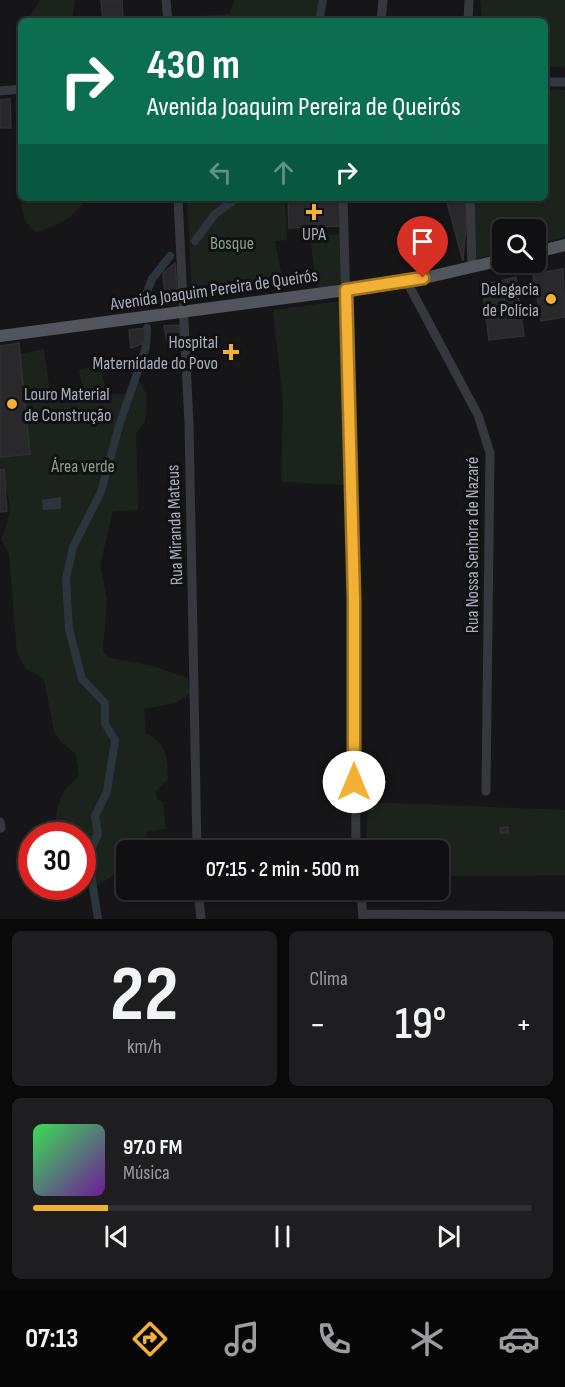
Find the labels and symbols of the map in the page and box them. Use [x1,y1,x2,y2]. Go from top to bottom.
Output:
marker: UPA [305,203,323,221]
pin [397,216,448,278]
place label: UPA [302,224,326,245]
park label: Bosque [210,233,254,254]
street label: Avenida Joaquim Pereira de Queirós [108,265,319,315]
place label: Delegacia de Polícia [481,279,539,321]
marker: Delegacia de Polícia [544,292,558,306]
place label: Hospital Maternidade do Povo [92,332,218,374]
marker: Hospital Maternidade do Povo [222,343,240,361]
place label: Louro Material de Construção [24,384,111,426]
marker: Louro Material de Construção [5,397,19,411]
park label: Área verde [50,456,115,477]
street label: Rua Nossa Senhora de Nazaré [462,457,483,633]
street label: Rua Miranda Mateus [162,464,188,586]
position arrow [322,750,386,814]
speed limit sign: 30 [18,822,96,900]

